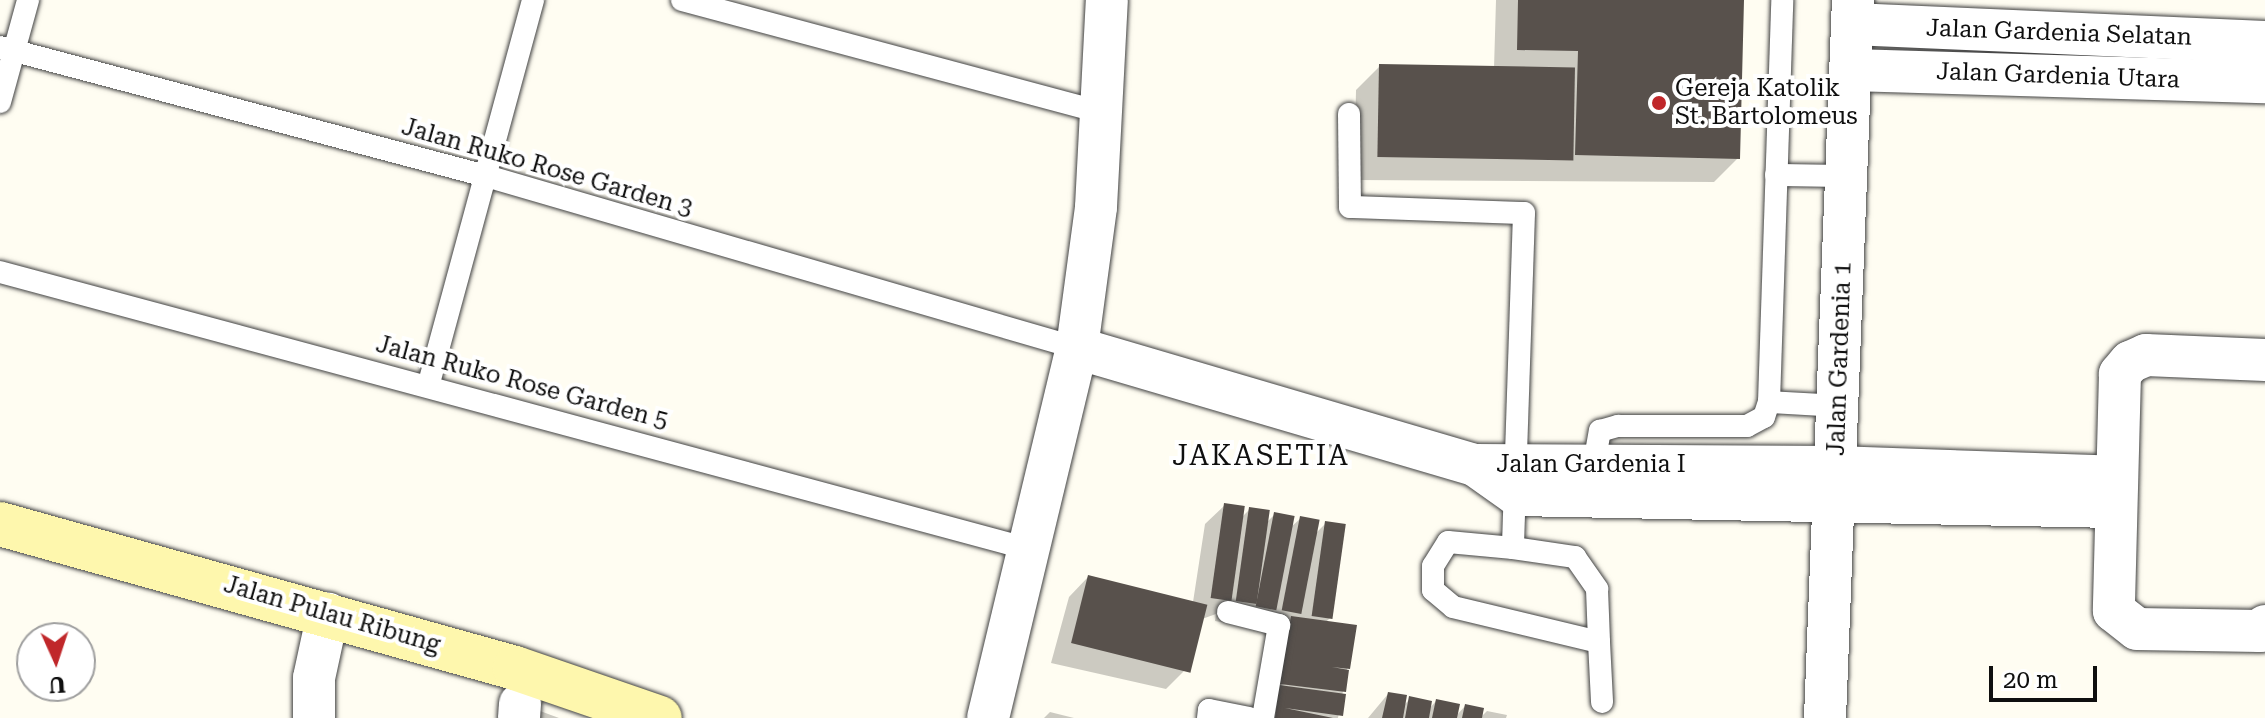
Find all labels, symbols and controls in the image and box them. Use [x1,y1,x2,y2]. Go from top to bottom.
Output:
street label: Jalan Gardenia Selatan [1926,14,2192,52]
street label: Jalan Gardenia Utara [1936,57,2180,95]
place label: Gereja Katolik St. Bartolomeus [1675,75,1858,131]
marker: Gereja Katolik St. Bartolomeus [1650,94,1668,112]
street label: Jalan Ruko Rose Garden 3 [398,113,696,223]
street label: Jalan Gardenia 1 [1822,262,1858,456]
street label: Jalan Ruko Rose Garden 5 [373,330,671,436]
district label: JAKASETIA [1172,439,1350,473]
street label: Jalan Gardenia I [1496,451,1686,479]
street label: Jalan Pulau Ribung [220,570,444,660]
north arrow [16,622,96,702]
scale bar [1993,650,2101,700]
text: 20 m [2003,666,2058,694]
text: U [48,672,66,697]

